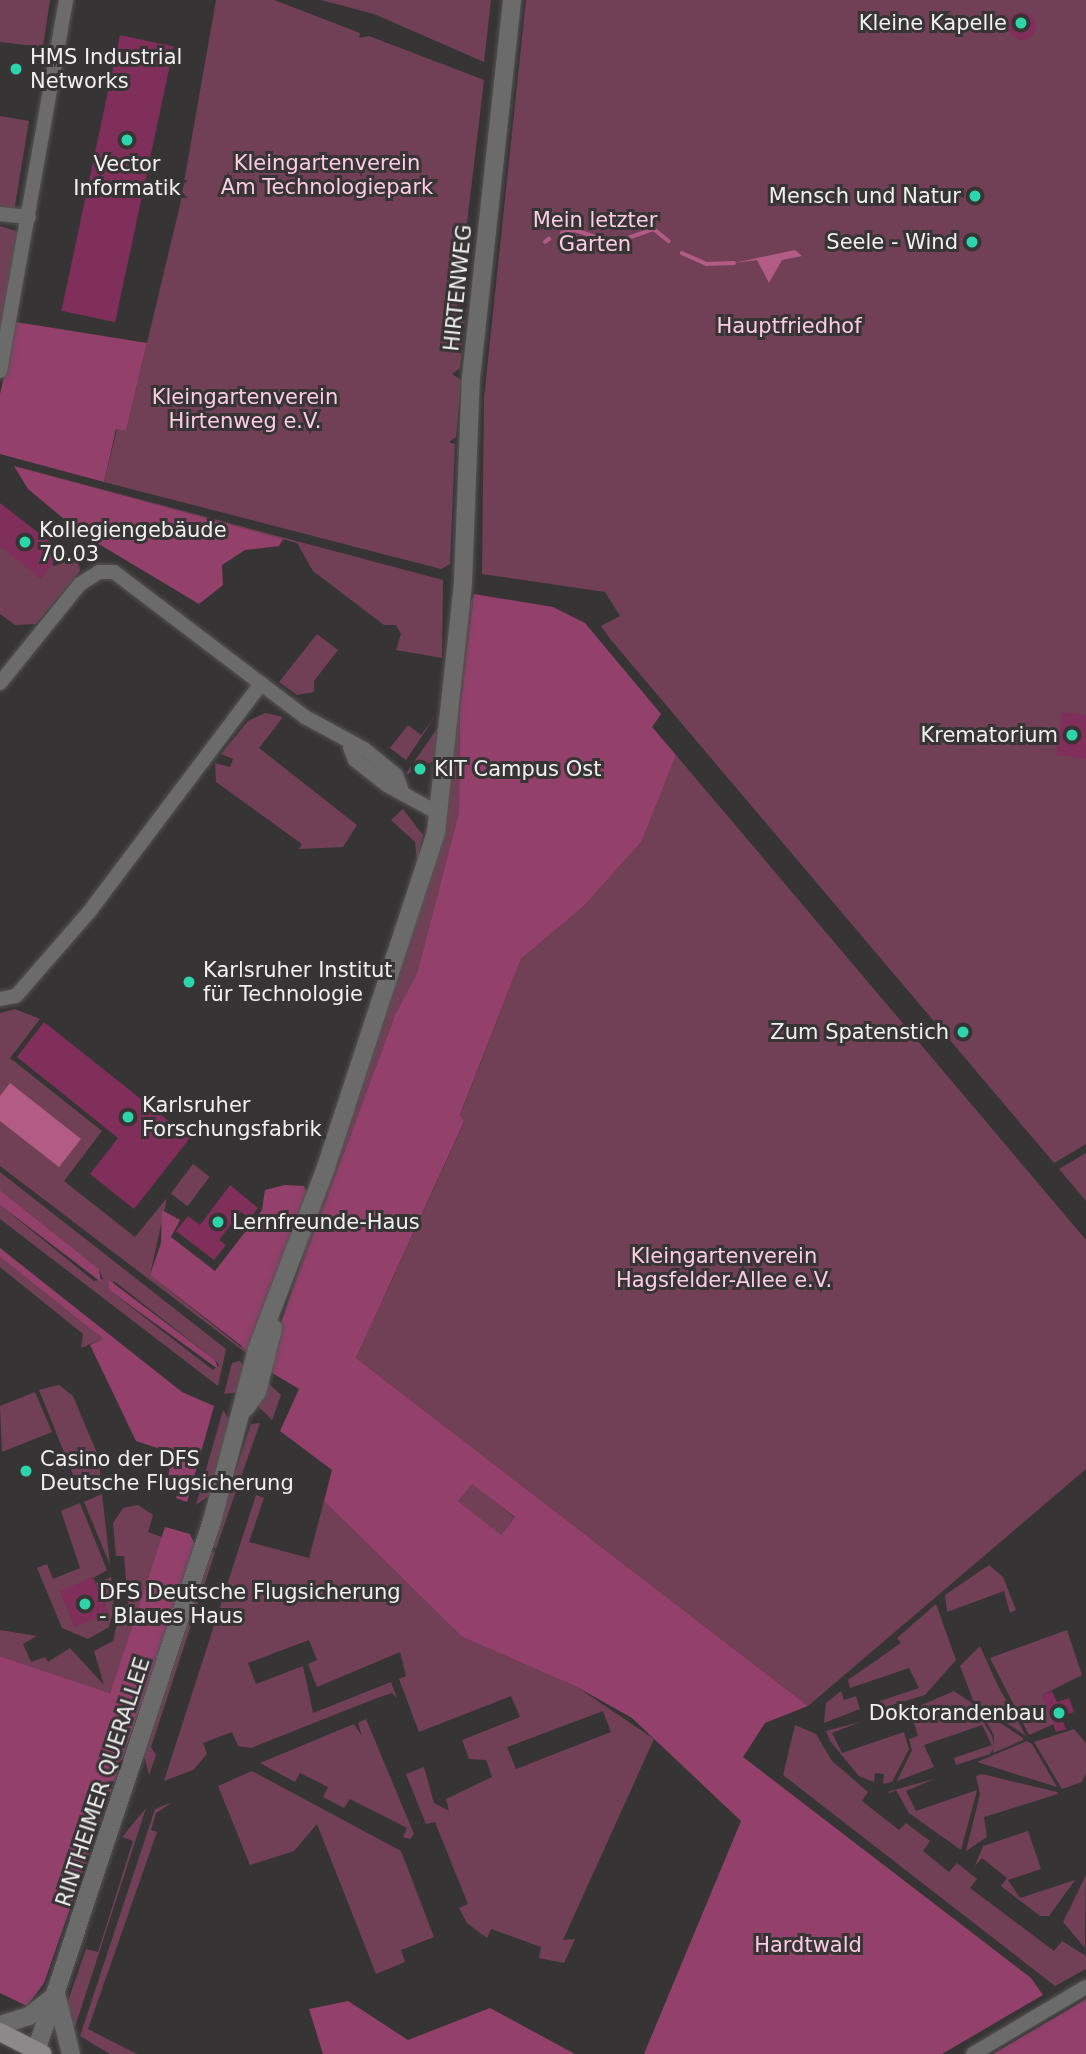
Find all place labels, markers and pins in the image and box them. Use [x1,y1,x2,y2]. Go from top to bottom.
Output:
place label: Kleine Kapelle [859,10,1007,36]
marker: Kleine Kapelle [1013,15,1029,31]
place label: HMS Industrial Networks [30,44,182,94]
marker: HMS Industrial Networks [8,61,24,77]
marker: Vector Informatik [119,132,135,148]
place label: Vector Informatik [73,151,181,201]
place label: Mensch und Natur [769,183,961,209]
marker: Mensch und Natur [967,188,983,204]
place label: Seele - Wind [826,229,958,255]
marker: Seele - Wind [964,234,980,250]
place label: Kollegiengebäude 70.03 [39,517,227,567]
marker: Kollegiengebäude 70.03 [17,534,33,550]
place label: Krematorium [920,722,1058,748]
marker: Krematorium [1064,727,1080,743]
place label: KIT Campus Ost [434,756,601,782]
marker: KIT Campus Ost [412,761,428,777]
place label: Karlsruher Institut für Technologie [203,957,392,1007]
marker: Karlsruher Institut für Technologie [181,974,197,990]
place label: Zum Spatenstich [770,1019,949,1045]
marker: Zum Spatenstich [955,1024,971,1040]
place label: Karlsruher Forschungsfabrik [142,1092,322,1142]
marker: Karlsruher Forschungsfabrik [120,1109,136,1125]
place label: Lernfreunde-Haus [232,1209,420,1235]
marker: Lernfreunde-Haus [210,1214,226,1230]
place label: Casino der DFS Deutsche Flugsicherung [40,1446,294,1496]
marker: Casino der DFS Deutsche Flugsicherung [18,1463,34,1479]
place label: DFS Deutsche Flugsicherung - Blaues Haus [99,1579,401,1629]
marker: DFS Deutsche Flugsicherung - Blaues Haus [77,1596,93,1612]
place label: Doktorandenbau [869,1700,1045,1726]
marker: Doktorandenbau [1051,1705,1067,1721]

